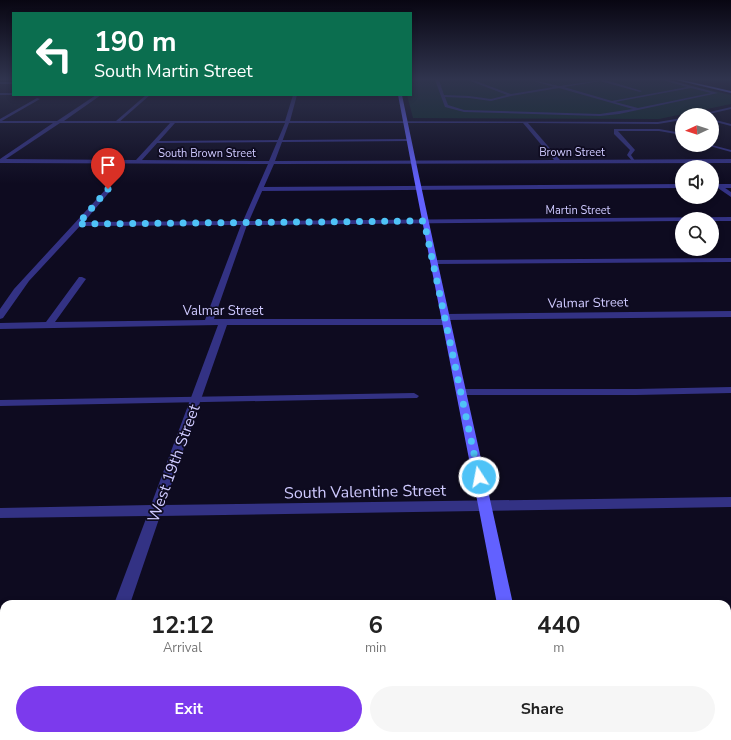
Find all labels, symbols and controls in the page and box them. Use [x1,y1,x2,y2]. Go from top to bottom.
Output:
text: 190 m [94,23,177,61]
icon: left [28,28,80,80]
text: South Martin Street [94,59,253,83]
north arrow [675,108,719,152]
map controls [675,108,719,256]
street label: Brown Street [539,145,605,160]
street label: South Brown Street [158,146,256,161]
pin [91,148,125,189]
icon: arrive [97,154,119,176]
button: sound [675,160,719,204]
street label: Martin Street [546,203,611,218]
button: search [675,212,719,256]
street label: Valmar Street [547,293,629,313]
street label: Valmar Street [182,302,264,320]
street label: West 19th Street [142,401,206,525]
position arrow [458,456,500,498]
street label: South Valentine Street [284,480,447,504]
text: 12:12 [151,609,214,641]
text: 6 [368,609,383,641]
text: 440 [537,609,580,641]
text: Arrival [163,639,202,657]
text: min [365,639,386,657]
text: m [553,639,564,657]
button: Exit [16,686,362,732]
button: Share [370,686,715,732]

